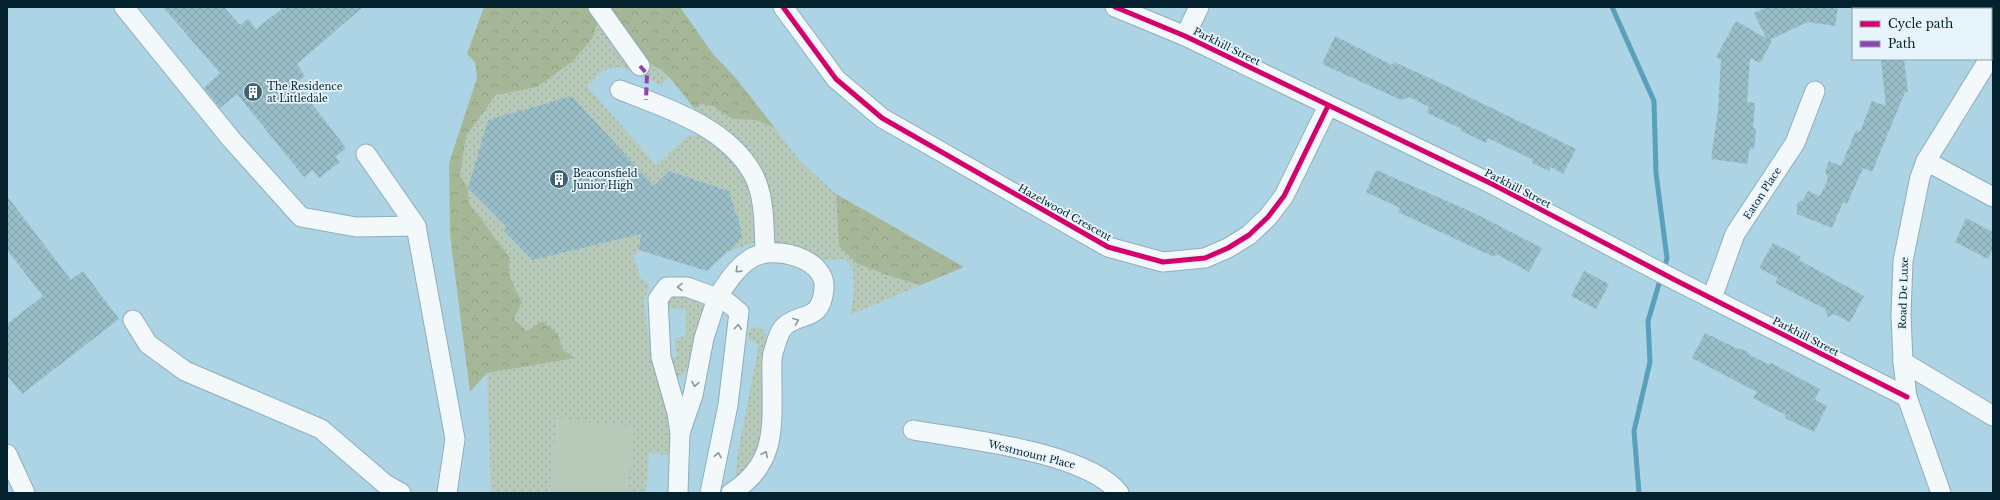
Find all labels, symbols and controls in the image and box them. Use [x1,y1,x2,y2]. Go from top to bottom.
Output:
legend [1852,8,1992,60]
text: Cycle path [1888,16,1953,31]
street label: Parkhill Street [1191,25,1263,68]
text: Path [1888,36,1916,51]
place label: The Residence at Littledale [267,80,343,105]
building icon: The Residence at Littledale [242,81,264,103]
street label: Eaton Place [1741,165,1784,222]
street label: Parkhill Street [1482,166,1553,211]
place label: Beaconsfield Junior High [571,167,638,192]
building icon: Beaconsfield Junior High [548,168,570,190]
street label: Hazelwood Crescent [1016,181,1114,244]
street label: Road De Luxe [1896,256,1911,329]
one-way arrow [735,265,743,273]
one-way arrow [677,283,683,291]
street label: Parkhill Street [1770,314,1841,359]
one-way arrow [791,318,799,326]
one-way arrow [733,323,742,330]
one-way arrow [692,381,700,387]
street label: Westmount Place [986,437,1077,472]
one-way arrow [760,451,768,458]
one-way arrow [713,452,721,458]

